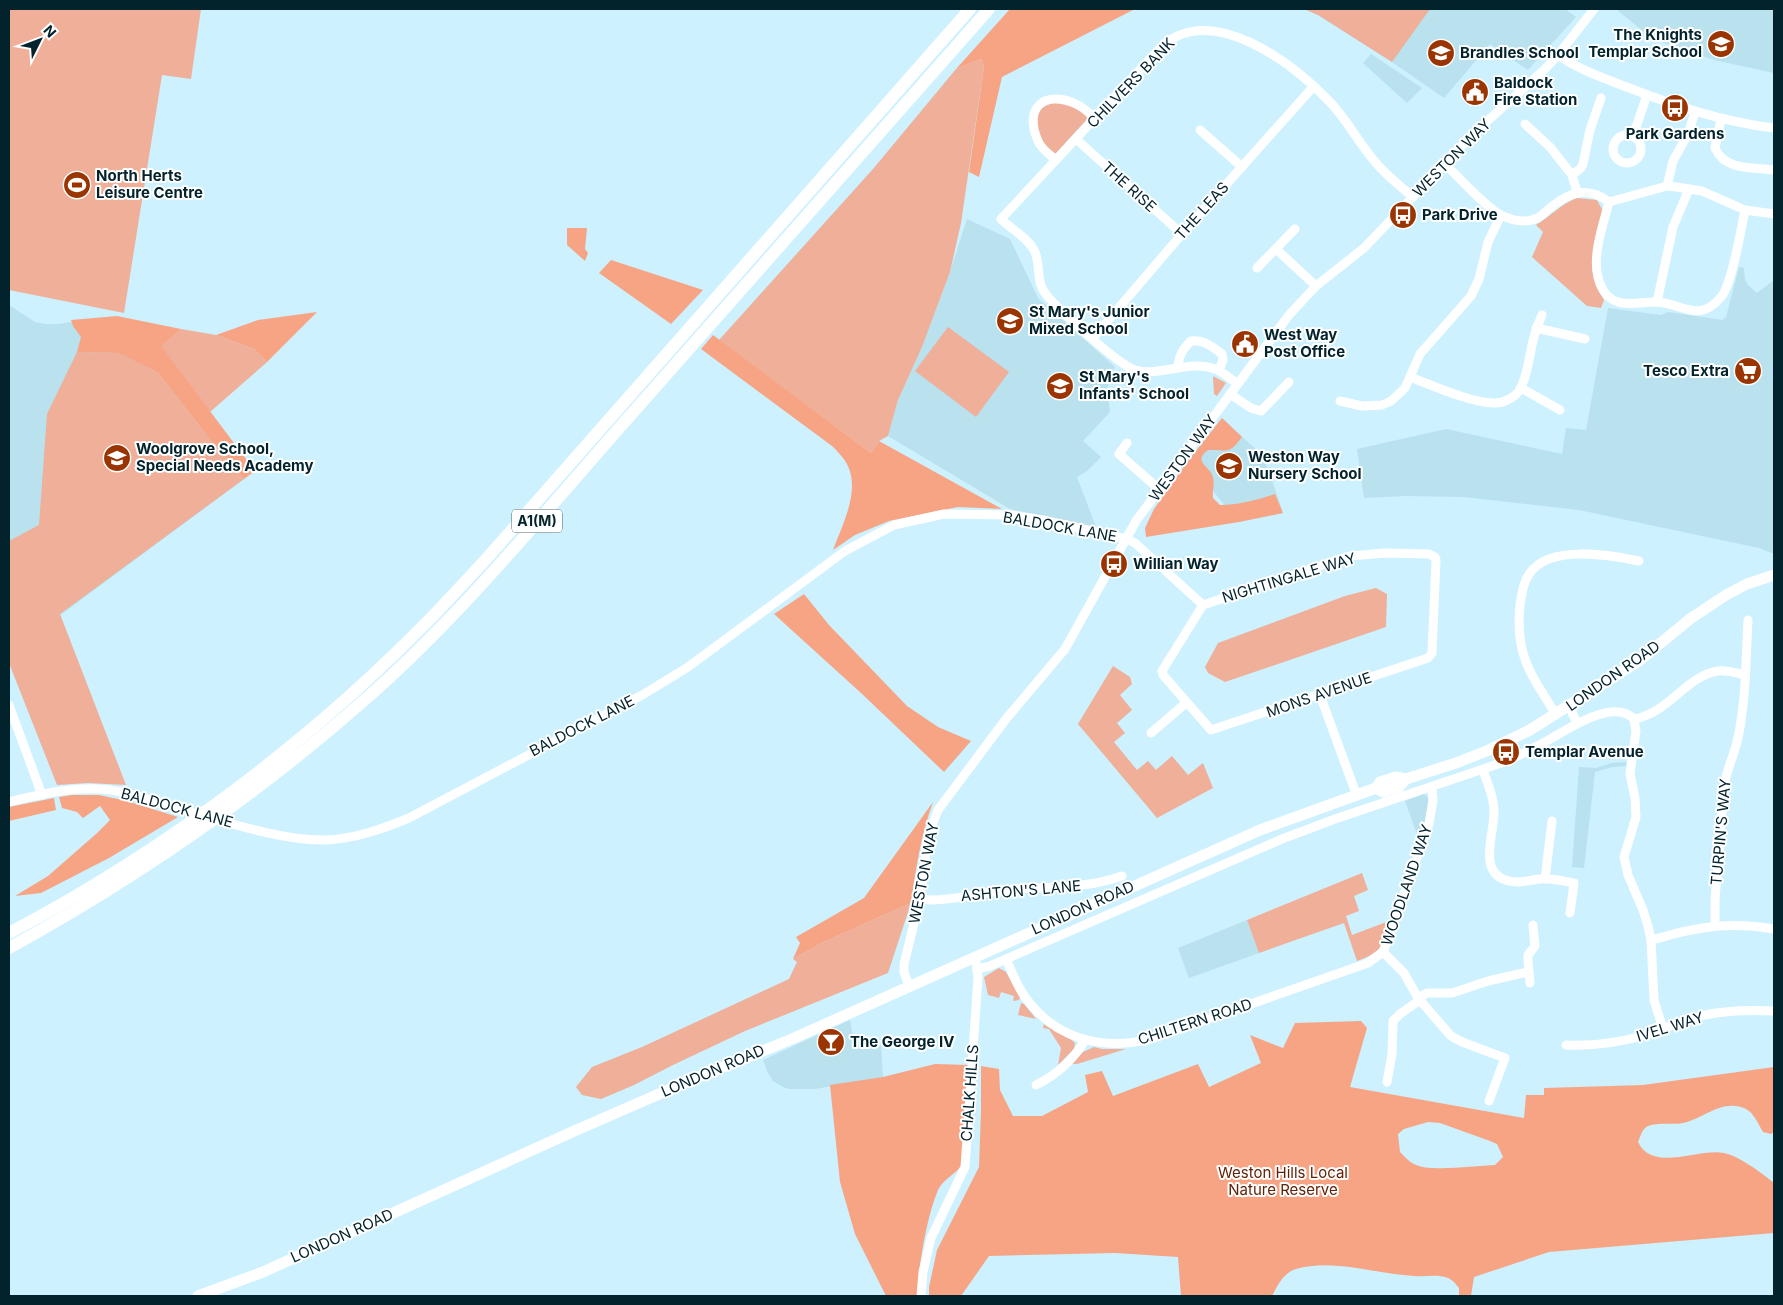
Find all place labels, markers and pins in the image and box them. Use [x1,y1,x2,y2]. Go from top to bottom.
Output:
place label: The Knights Templar School [1588,25,1702,61]
school or university icon: The Knights Templar School [1706,29,1736,59]
school or university icon: Brandles School [1426,38,1456,68]
place label: Brandles School [1460,43,1579,62]
place label: Baldock Fire Station [1494,73,1577,109]
public building icon: Baldock Fire Station [1460,77,1490,107]
bus stop icon: Park Gardens [1660,93,1690,123]
place label: Park Gardens [1626,124,1724,143]
place label: North Herts Leisure Centre [96,166,203,202]
sports icon: North Herts Leisure Centre [62,170,92,200]
bus stop icon: Park Drive [1388,200,1418,230]
place label: Park Drive [1422,205,1498,224]
place label: St Mary's Junior Mixed School [1029,302,1150,338]
school or university icon: St Mary's Junior Mixed School [995,306,1025,336]
place label: West Way Post Office [1264,325,1345,361]
public building icon: West Way Post Office [1230,329,1260,359]
supermarket icon: Tesco Extra [1733,356,1763,386]
place label: Tesco Extra [1643,361,1729,380]
place label: St Mary's Infants' School [1079,367,1189,403]
school or university icon: St Mary's Infants' School [1045,371,1075,401]
place label: Woolgrove School, Special Needs Academy [136,439,314,475]
school or university icon: Woolgrove School, Special Needs Academy [102,443,132,473]
place label: Weston Way Nursery School [1248,447,1362,483]
school or university icon: Weston Way Nursery School [1214,451,1244,481]
bus stop icon: Willian Way [1099,549,1129,579]
place label: Willian Way [1133,554,1219,573]
bus stop icon: Templar Avenue [1491,737,1521,767]
place label: Templar Avenue [1525,742,1644,761]
bar icon: The George IV [816,1027,846,1057]
place label: The George IV [850,1032,954,1051]

